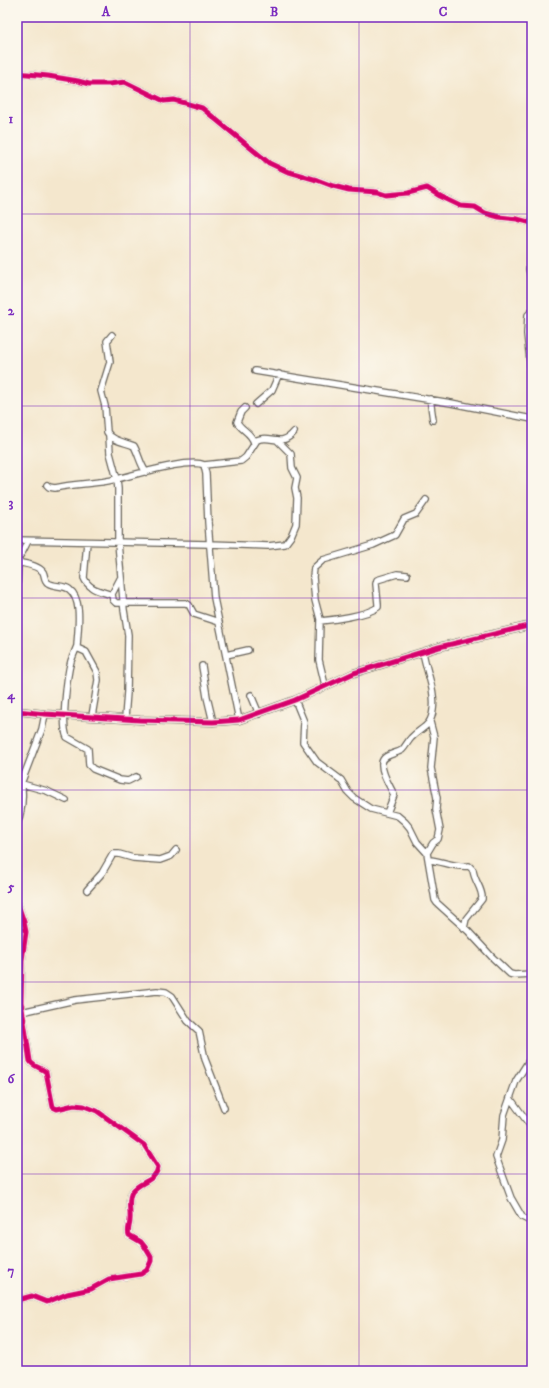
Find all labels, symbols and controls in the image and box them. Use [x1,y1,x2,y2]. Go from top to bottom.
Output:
text: A [101,4,111,20]
text: B [270,4,278,20]
text: C [439,4,448,20]
text: 1 [9,111,14,127]
text: 2 [8,303,15,319]
text: 3 [9,495,14,511]
text: 4 [6,687,15,704]
text: 5 [7,879,15,895]
text: 6 [8,1071,16,1087]
text: 7 [8,1263,15,1279]

